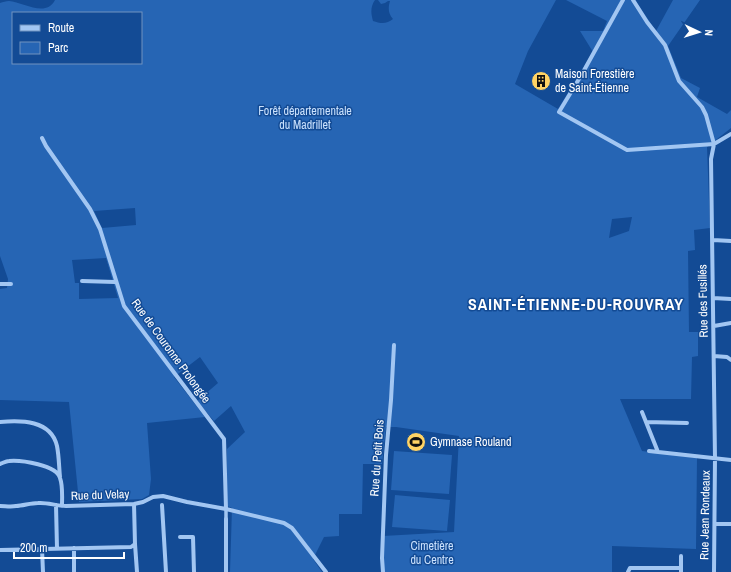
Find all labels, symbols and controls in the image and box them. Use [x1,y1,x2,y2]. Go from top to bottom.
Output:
legend [12,12,142,64]
north arrow [679,12,719,52]
text: Route [48,20,74,36]
text: N [702,29,716,36]
text: Parc [48,40,68,56]
place label: Maison Forestière de Saint-Étienne [555,66,634,96]
building icon: Maison Forestière de Saint-Étienne [530,70,552,92]
park label: Forêt départementale du Madrillet [258,103,352,133]
street label: Rue des Fusillés [694,264,712,338]
district label: SAINT-ÉTIENNE-DU-ROUVRAY [468,293,684,315]
street label: Rue de Couronne Prolongée [128,296,214,406]
street label: Rue du Petit Bois [366,419,388,497]
sports icon: Gymnase Rouland [405,431,427,453]
place label: Gymnase Rouland [430,434,512,450]
street label: Rue Jean Rondeaux [696,470,714,560]
street label: Rue du Velay [70,486,130,504]
scale bar [14,534,124,560]
park label: Cimetière du Centre [410,538,454,568]
text: 200 m [20,540,47,556]

